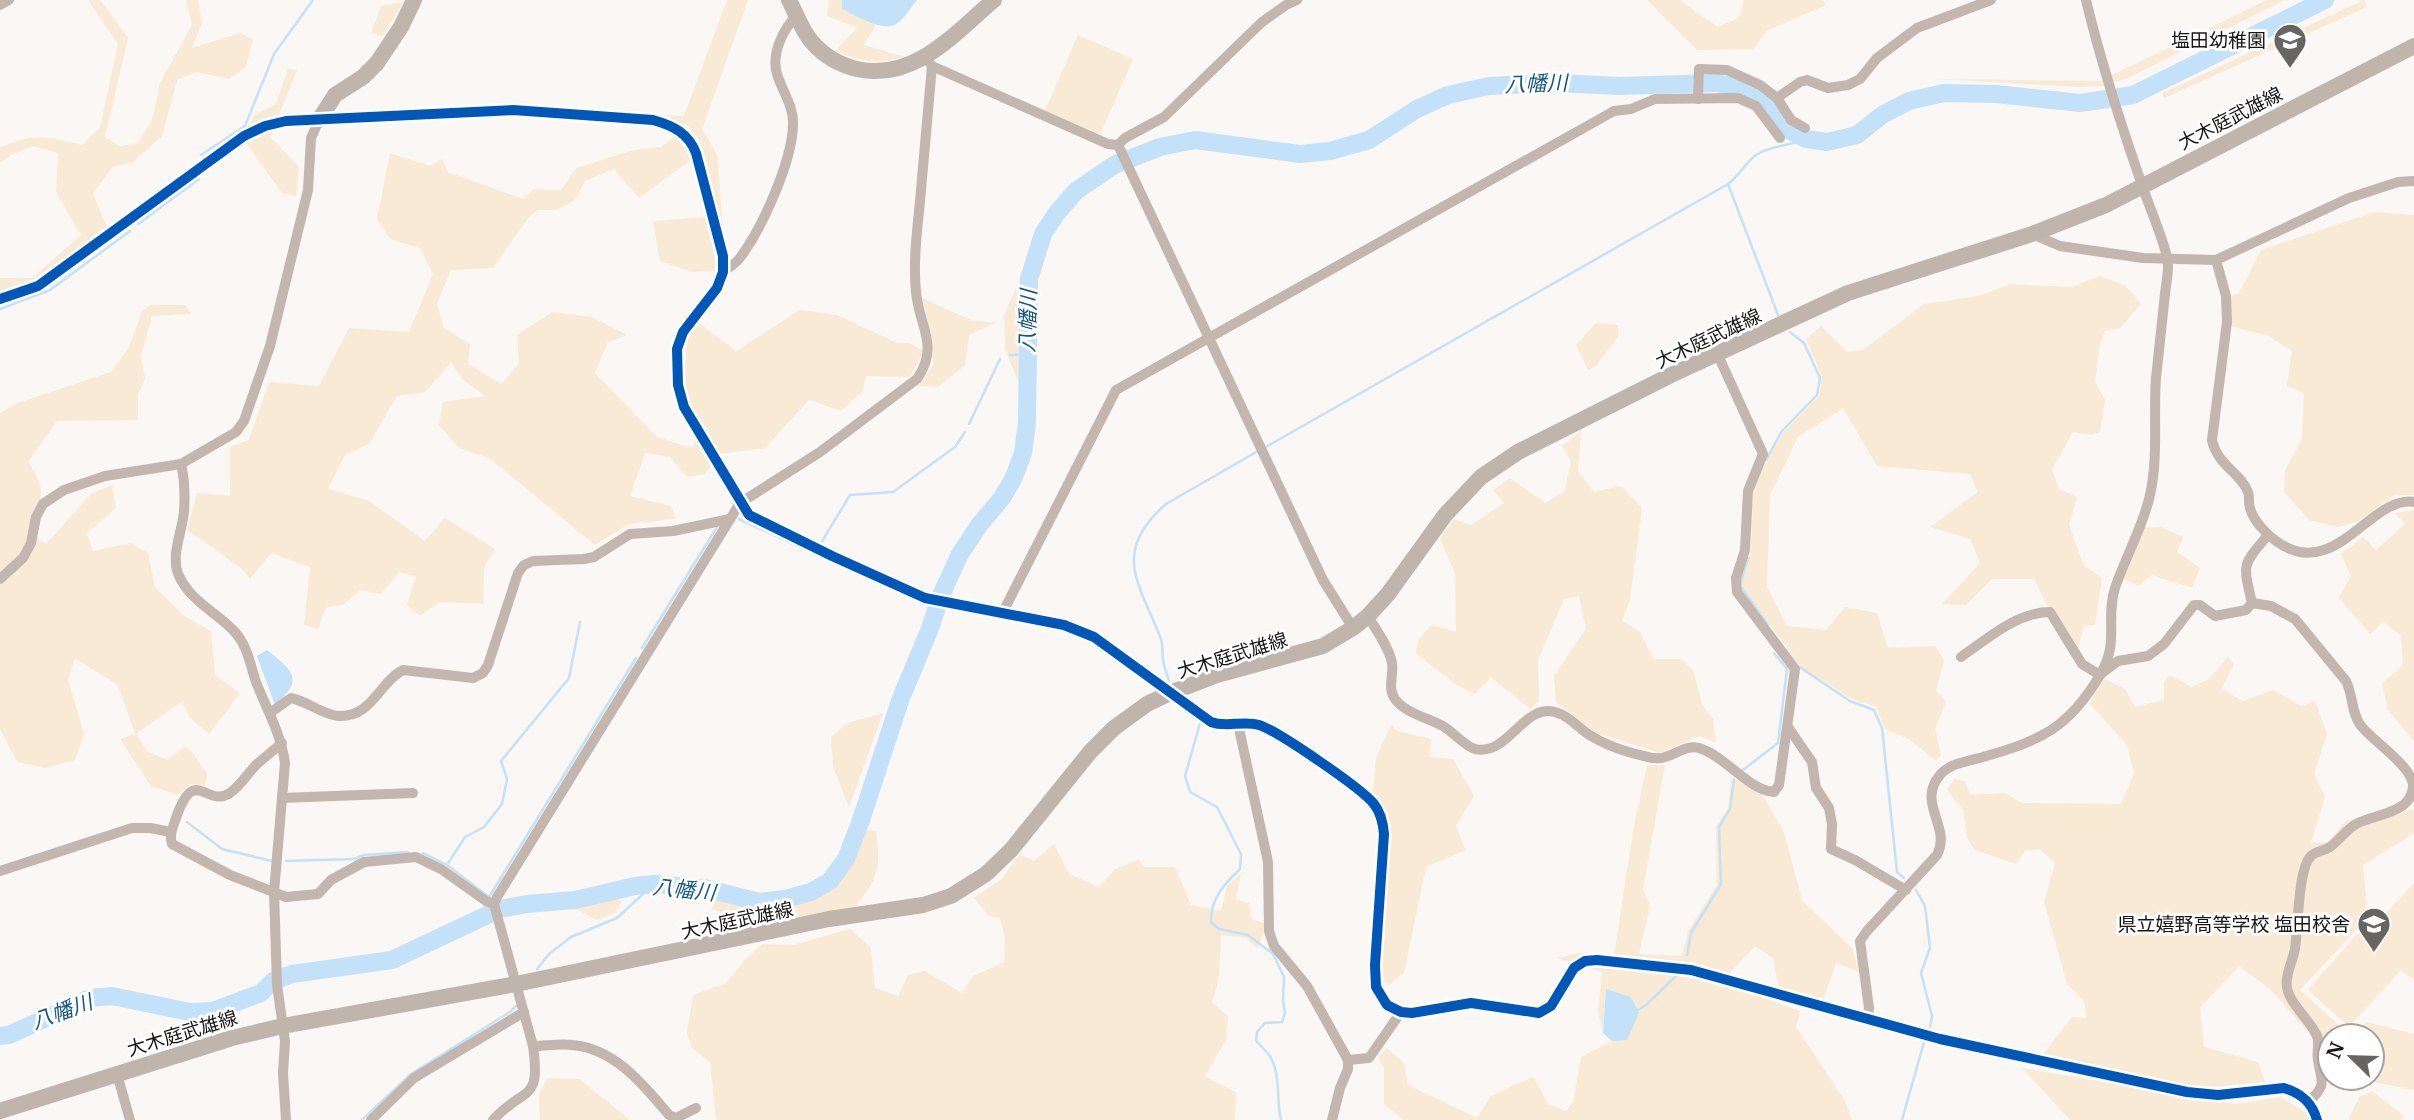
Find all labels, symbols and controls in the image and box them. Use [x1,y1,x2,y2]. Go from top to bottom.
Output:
school or university icon: 塩田幼稚園 [2271,21,2309,70]
place label: 塩田幼稚園 [2171,28,2266,52]
water label: 八幡川 [1504,69,1570,98]
street label: 大木庭武雄線 [2174,81,2286,155]
water label: 八幡川 [1013,287,1042,353]
street label: 大木庭武雄線 [1651,303,1765,373]
street label: 大木庭武雄線 [1174,627,1290,683]
water label: 八幡川 [651,873,719,906]
street label: 大木庭武雄線 [679,896,795,944]
school or university icon: 県立嬉野高等学校 塩田校舎 [2355,905,2393,954]
place label: 県立嬉野高等学校 塩田校舎 [2117,912,2350,936]
water label: 八幡川 [28,987,98,1035]
street label: 大木庭武雄線 [124,1005,240,1061]
north arrow [2316,1022,2386,1092]
text: N [2321,1039,2349,1062]

